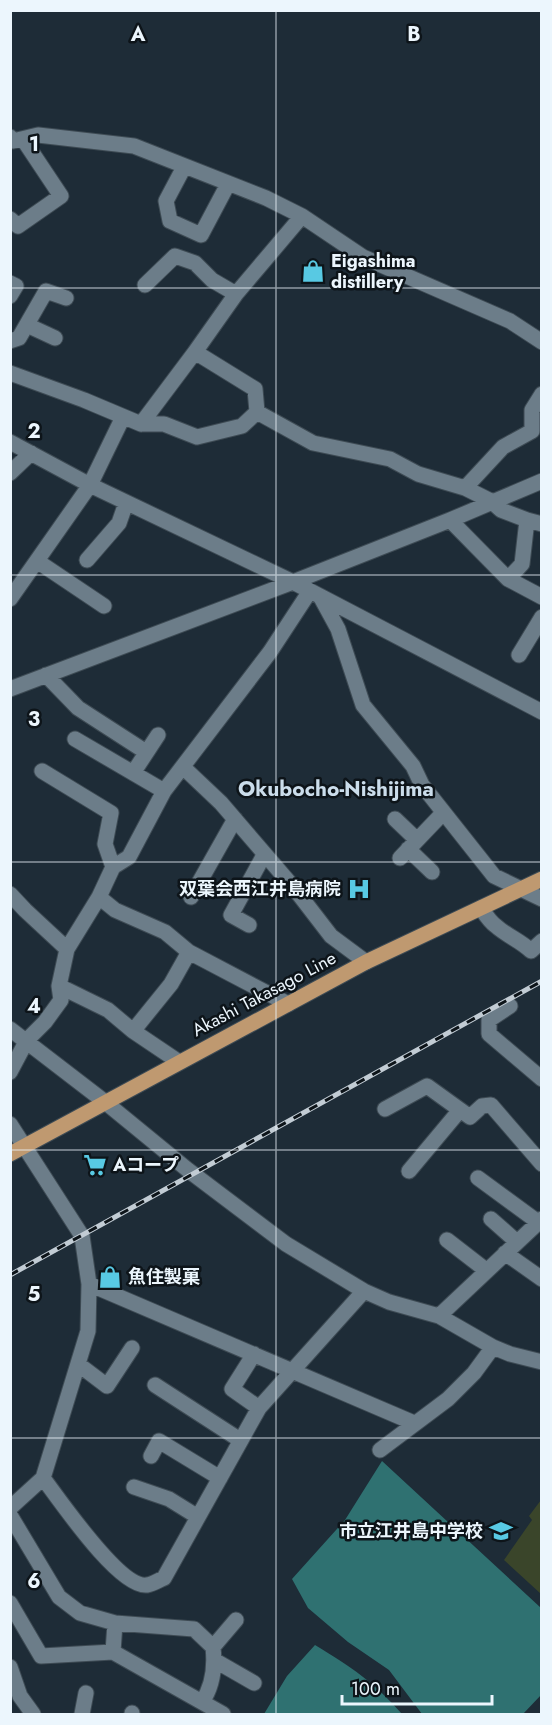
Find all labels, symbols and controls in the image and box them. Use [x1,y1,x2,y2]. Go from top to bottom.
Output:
text: A [130,20,146,49]
text: B [407,20,421,49]
text: 1 [29,130,39,159]
place label: Eigashima distillery [331,248,415,295]
shop icon: Eigashima distillery [300,258,326,284]
text: 2 [27,417,41,446]
text: 3 [28,705,40,734]
district label: Okubocho-Nishijima [238,774,434,804]
place label: 双葉会西江井島病院 [179,876,341,902]
hospital icon: 双葉会西江井島病院 [346,876,372,902]
street label: Akashi Takasago Line [187,945,341,1043]
text: 4 [27,992,41,1021]
supermarket icon: Aコープ [82,1152,108,1178]
place label: Aコープ [112,1152,179,1178]
shop icon: 魚住製菓 [97,1264,123,1290]
place label: 魚住製菓 [128,1264,200,1290]
text: 5 [28,1280,41,1309]
place label: 市立江井島中学校 [339,1518,483,1544]
school or university icon: 市立江井島中学校 [488,1518,514,1544]
text: 6 [27,1567,41,1596]
scale bar [342,1668,492,1706]
text: 100 m [351,1676,400,1702]

